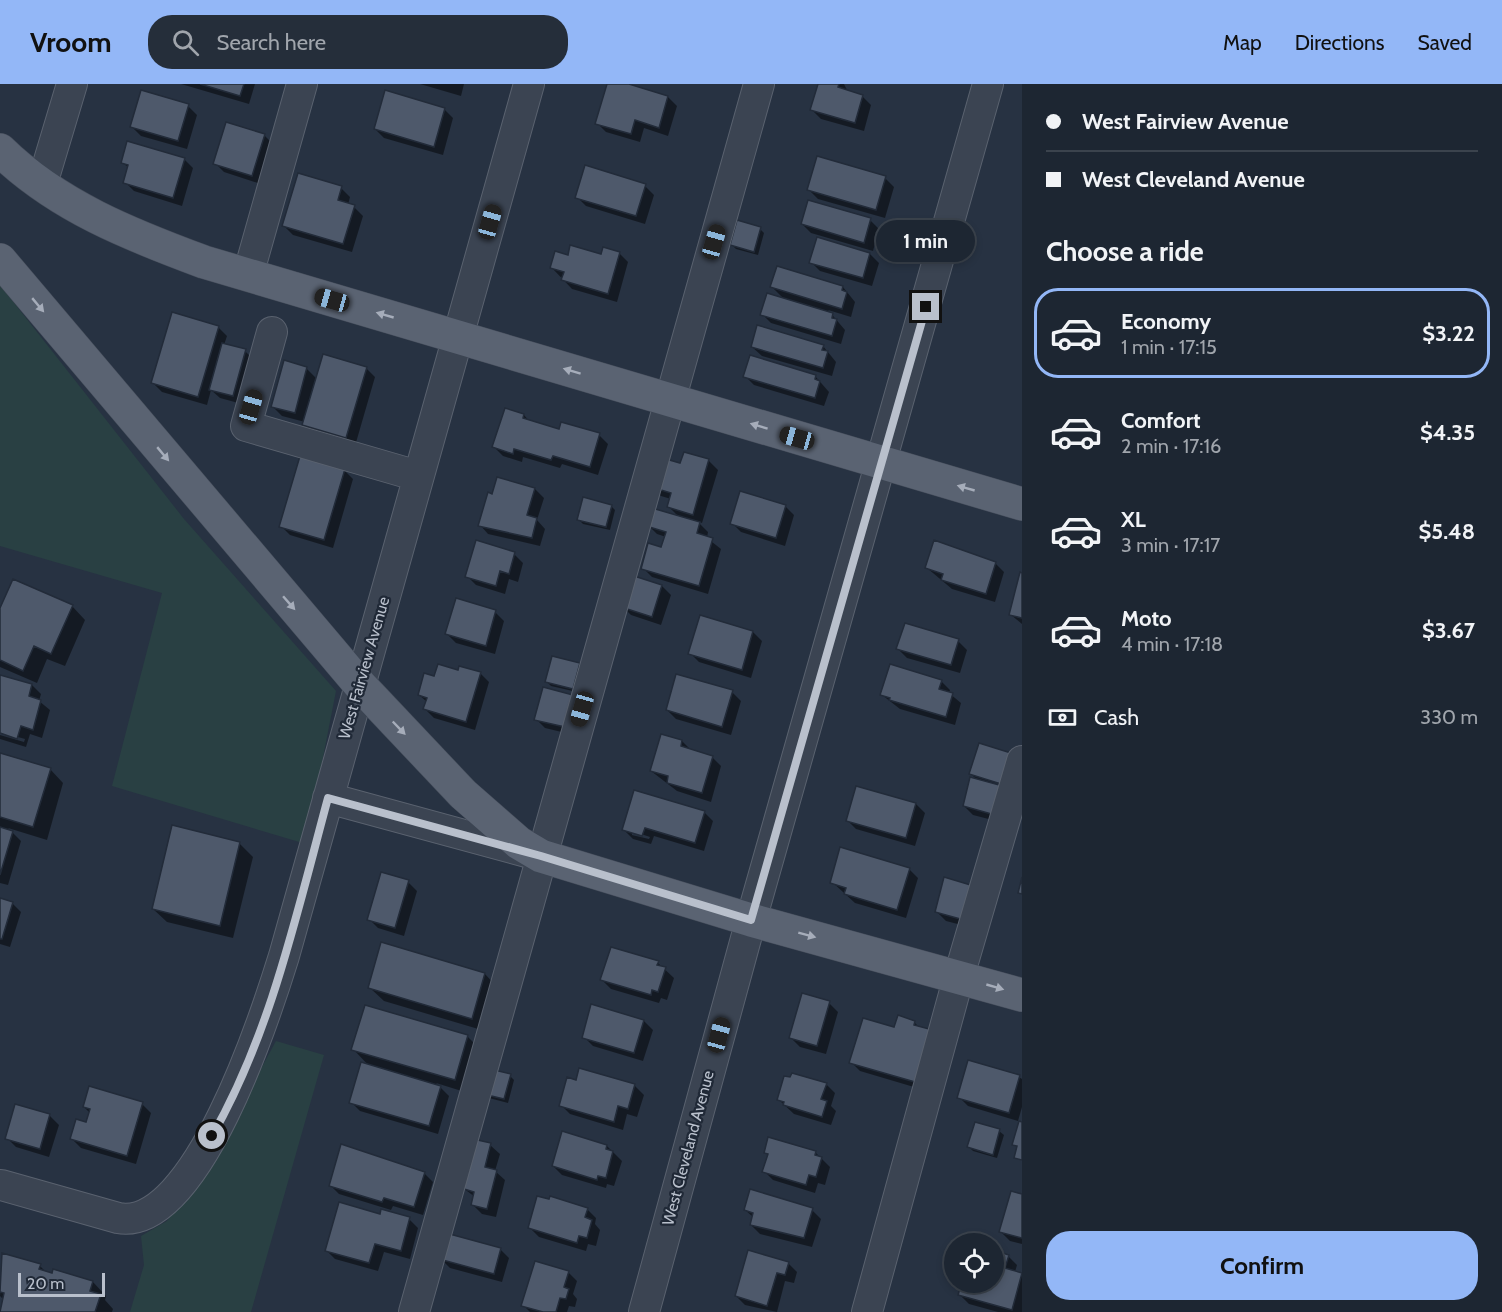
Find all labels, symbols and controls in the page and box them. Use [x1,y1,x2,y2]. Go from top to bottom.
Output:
search box [148,15,568,69]
text: Vroom [30,25,112,59]
icon: search [169,26,202,59]
text: Search here [217,29,326,56]
text: Map [1223,30,1262,55]
text: Directions [1295,30,1384,55]
text: Saved [1417,30,1472,55]
text: West Fairview Avenue [1082,108,1289,135]
text: West Cleveland Avenue [1082,166,1305,193]
car [476,202,504,242]
callout: 1 min [876,220,976,262]
car [700,222,728,262]
text: 1 min [903,229,948,253]
text: Choose a ride [1046,235,1204,268]
car [312,286,352,314]
route end [912,293,939,320]
one-way arrow [31,297,44,313]
icon: car [1049,306,1103,360]
text: Economy [1121,308,1211,335]
one-way arrow [376,310,394,319]
text: $3.22 [1422,320,1475,347]
text: 1 min · 17:15 [1121,335,1217,359]
one-way arrow [563,366,581,375]
car [237,387,265,427]
icon: car [1049,405,1103,459]
text: Comfort [1121,407,1200,434]
text: $4.35 [1420,419,1475,446]
one-way arrow [750,421,768,430]
car [777,424,817,452]
text: 2 min · 17:16 [1121,434,1221,458]
one-way arrow [156,446,169,461]
one-way arrow [957,482,975,492]
icon: car [1049,504,1103,558]
text: XL [1121,506,1146,533]
text: $5.48 [1419,518,1475,545]
text: 3 min · 17:17 [1121,533,1220,557]
one-way arrow [282,595,295,610]
street label: West Fairview Avenue [335,595,393,741]
icon: car [1049,603,1103,657]
text: Moto [1121,605,1172,632]
text: $3.67 [1422,617,1475,644]
text: 4 min · 17:18 [1121,632,1223,656]
car [568,689,596,729]
icon: cash [1046,701,1079,734]
text: Cash [1094,704,1139,731]
text: 330 m [1420,705,1478,729]
one-way arrow [392,720,406,734]
one-way arrow [798,931,816,940]
one-way arrow [986,983,1004,992]
car [706,1015,732,1055]
street label: West Cleveland Avenue [658,1068,718,1228]
route start [198,1122,225,1149]
button: Confirm [1046,1231,1478,1300]
map controls [944,1233,1004,1293]
button: locate [944,1233,1004,1293]
scale bar [18,1270,105,1298]
text: 20 m [27,1274,64,1293]

